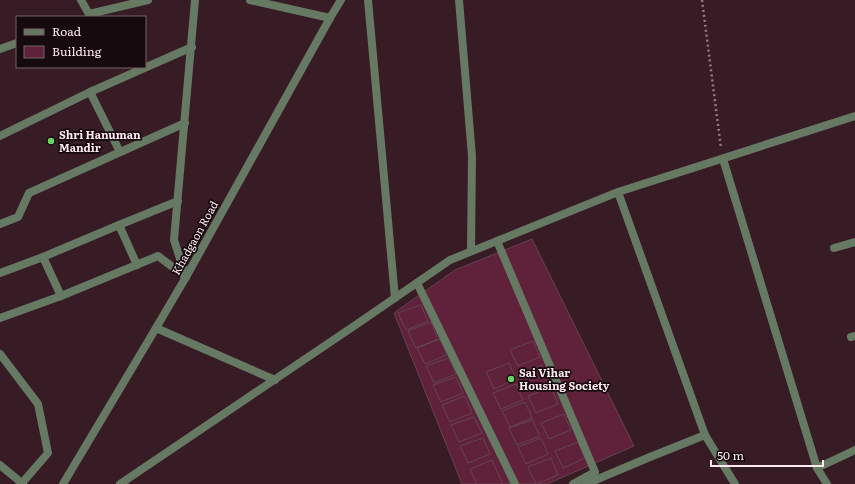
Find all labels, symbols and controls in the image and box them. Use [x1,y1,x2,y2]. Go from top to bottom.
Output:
legend [16,16,146,68]
text: Road [52,22,82,40]
text: Building [52,42,102,60]
place label: Shri Hanuman Mandir [59,126,141,155]
marker: Shri Hanuman Mandir [46,136,56,146]
street label: Khadgaon Road [167,197,221,278]
place label: Sai Vihar Housing Society [519,364,610,393]
marker: Sai Vihar Housing Society [506,374,516,384]
scale bar [711,442,823,468]
text: 50 m [717,446,744,464]

